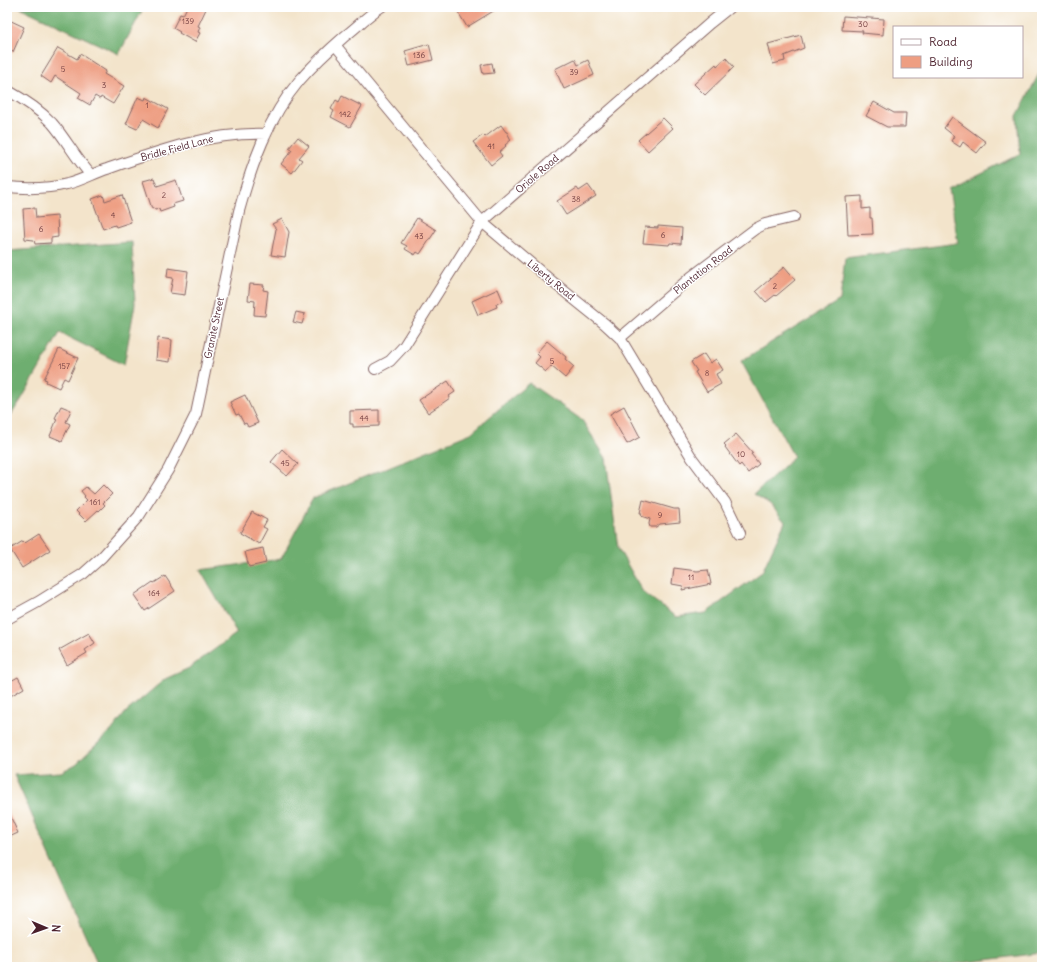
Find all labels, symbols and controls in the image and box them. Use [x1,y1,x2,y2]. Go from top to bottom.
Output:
house number: 139 [182,16,195,26]
house number: 30 [858,19,868,29]
legend [893,26,1023,78]
text: Road [929,34,957,49]
house number: 136 [413,50,426,60]
text: Building [929,54,973,69]
house number: 5 [61,64,66,74]
house number: 39 [569,67,579,77]
house number: 3 [102,80,107,90]
house number: 1 [145,100,149,110]
house number: 142 [339,109,352,119]
street label: Bridle Field Lane [139,132,215,164]
house number: 41 [487,141,495,151]
street label: Oriole Road [513,152,561,196]
house number: 2 [162,190,167,200]
house number: 38 [571,194,581,204]
house number: 4 [111,210,116,220]
house number: 6 [39,224,44,234]
house number: 6 [661,230,666,240]
house number: 43 [414,231,424,241]
street label: Plantation Road [671,243,735,297]
street label: Liberty Road [525,257,578,303]
house number: 2 [773,281,778,291]
street label: Granite Street [201,295,227,360]
house number: 5 [550,356,555,366]
house number: 157 [58,361,70,371]
house number: 8 [705,368,710,378]
house number: 44 [359,413,369,423]
house number: 10 [737,449,745,459]
house number: 45 [280,458,290,468]
house number: 161 [90,497,100,507]
house number: 9 [658,510,663,520]
house number: 11 [688,572,694,582]
house number: 164 [148,588,161,598]
north arrow [26,908,66,948]
text: N [49,924,63,932]

